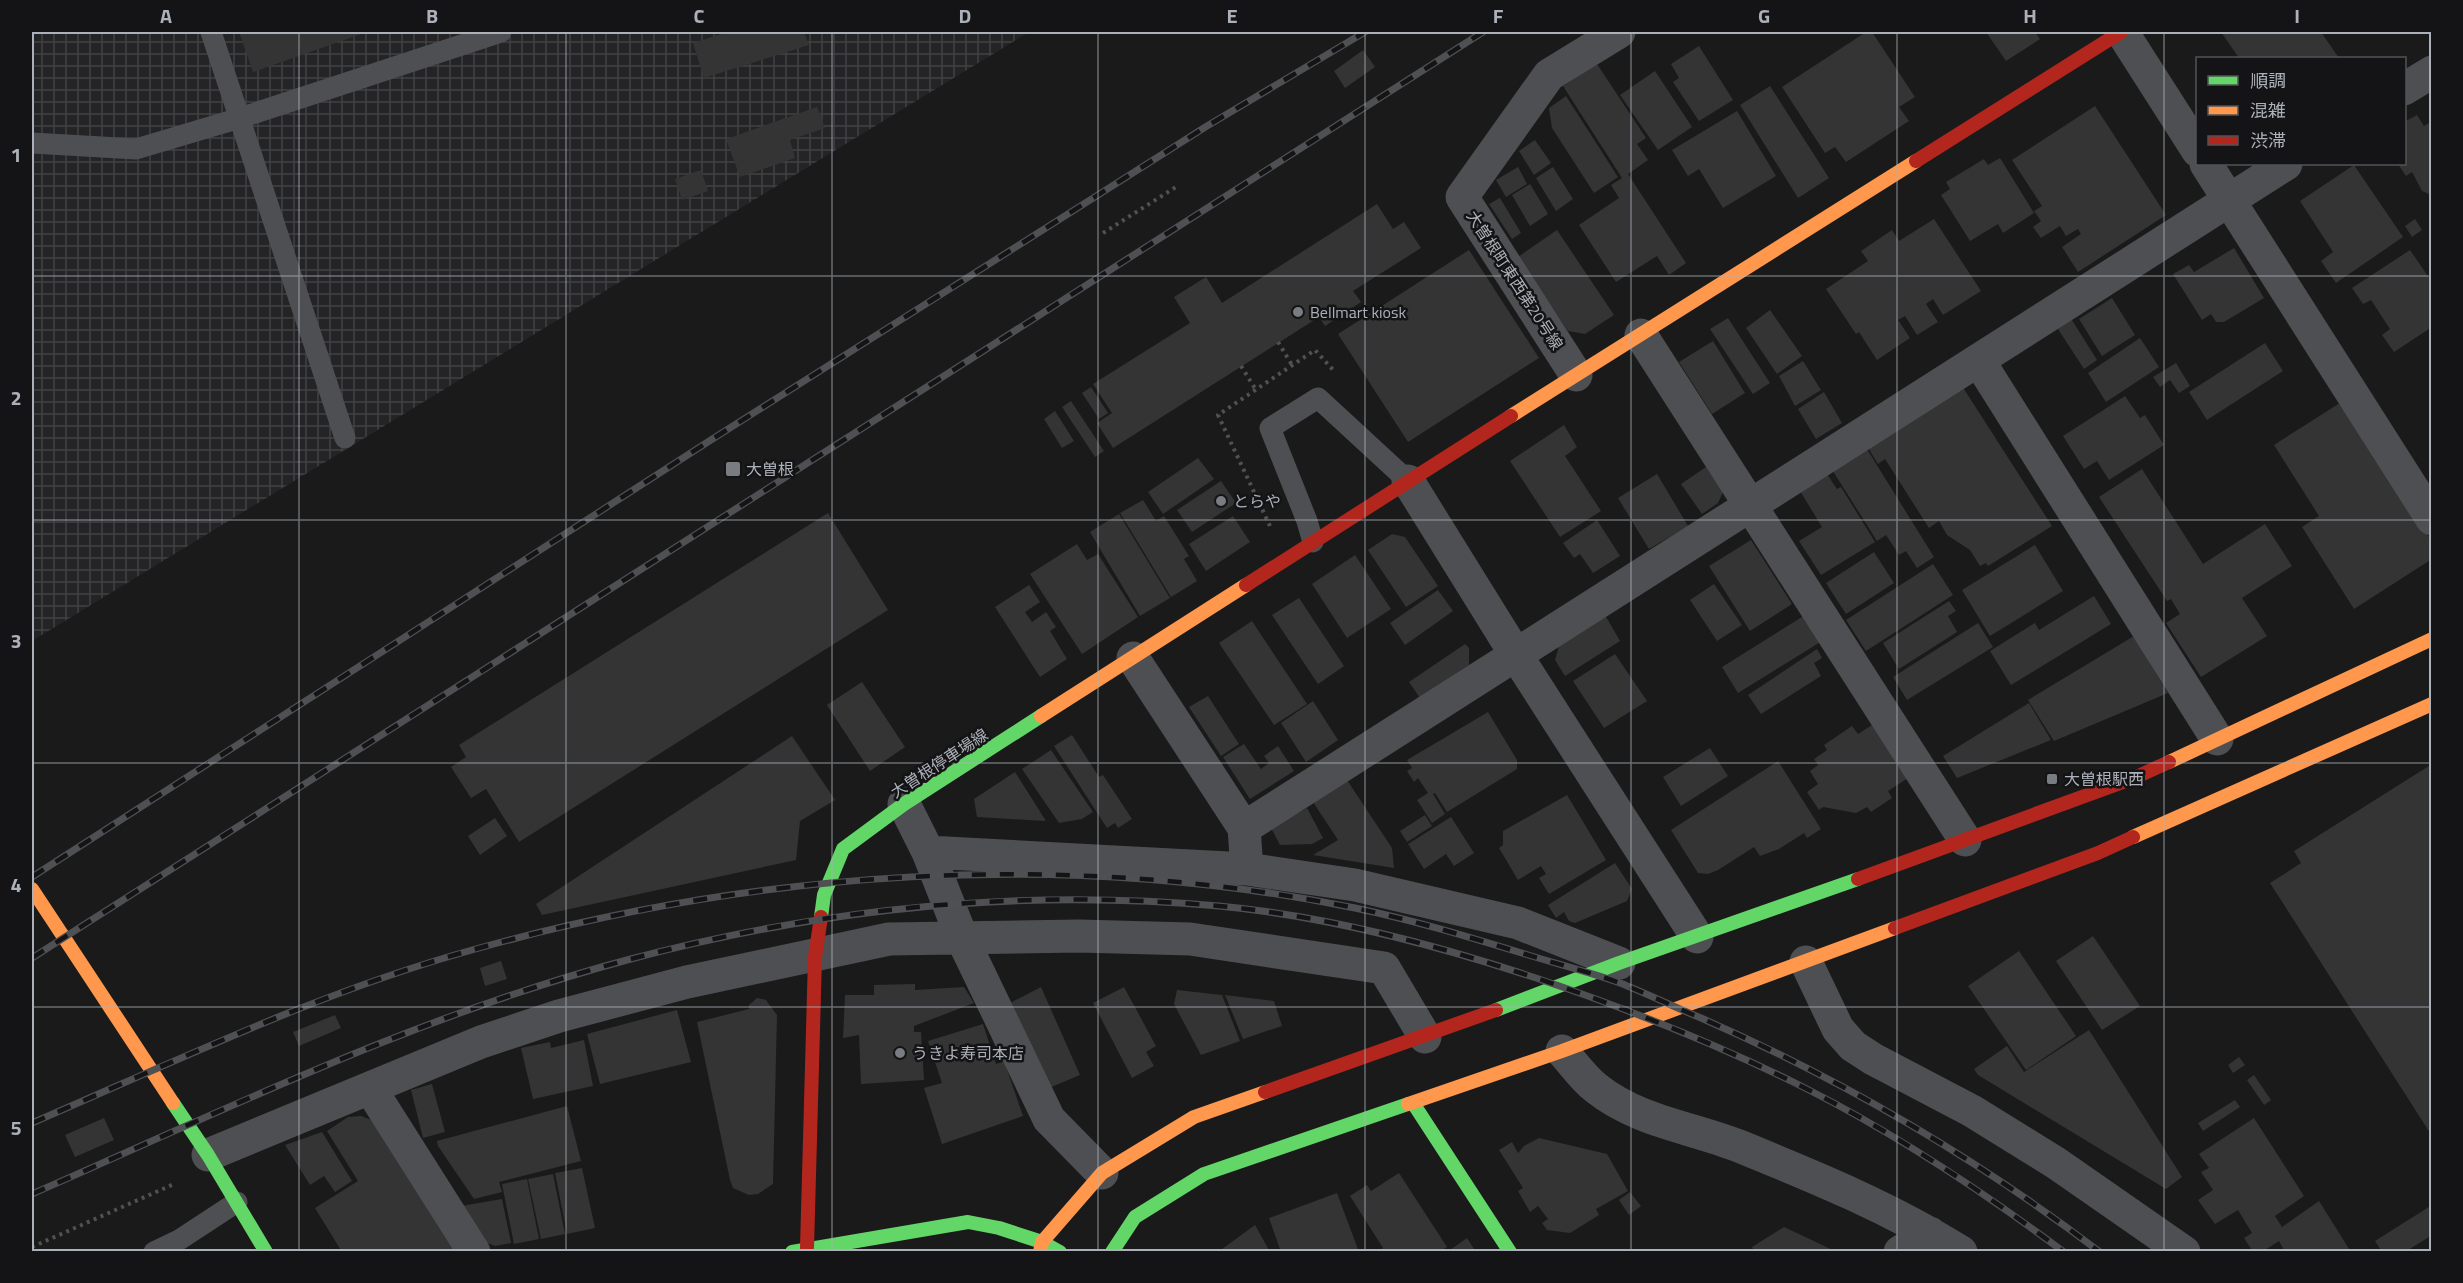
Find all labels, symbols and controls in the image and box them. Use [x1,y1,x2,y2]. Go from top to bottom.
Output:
text: A [160,0,172,31]
text: B [426,0,438,31]
text: C [694,0,705,31]
text: D [959,0,971,31]
text: E [1226,0,1238,31]
text: F [1493,0,1504,31]
text: G [1758,0,1770,31]
text: H [2023,0,2037,31]
text: I [2294,0,2300,31]
legend [2196,57,2406,165]
text: 順調 [2250,67,2286,94]
text: 混雑 [2250,97,2286,124]
text: 渋滞 [2250,127,2286,154]
text: 1 [10,139,22,170]
street label: 大曽根町東西第20号線 [1461,206,1569,354]
place label: Bellmart kiosk [1310,300,1406,324]
marker: Bellmart kiosk [1291,305,1305,319]
text: 2 [10,382,22,413]
place label: 大曽根 [746,457,794,481]
marker: 大曽根 [724,460,742,478]
place label: とらや [1233,489,1281,513]
marker: とらや [1214,494,1228,508]
text: 3 [10,625,22,656]
street label: 大曽根停車場線 [885,722,993,804]
place label: 大曽根駅西 [2064,767,2144,791]
marker: 大曽根駅西 [2045,772,2059,786]
text: 4 [10,869,22,900]
place label: うきよ寿司本店 [912,1041,1024,1065]
marker: うきよ寿司本店 [893,1046,907,1060]
text: 5 [10,1112,22,1143]

